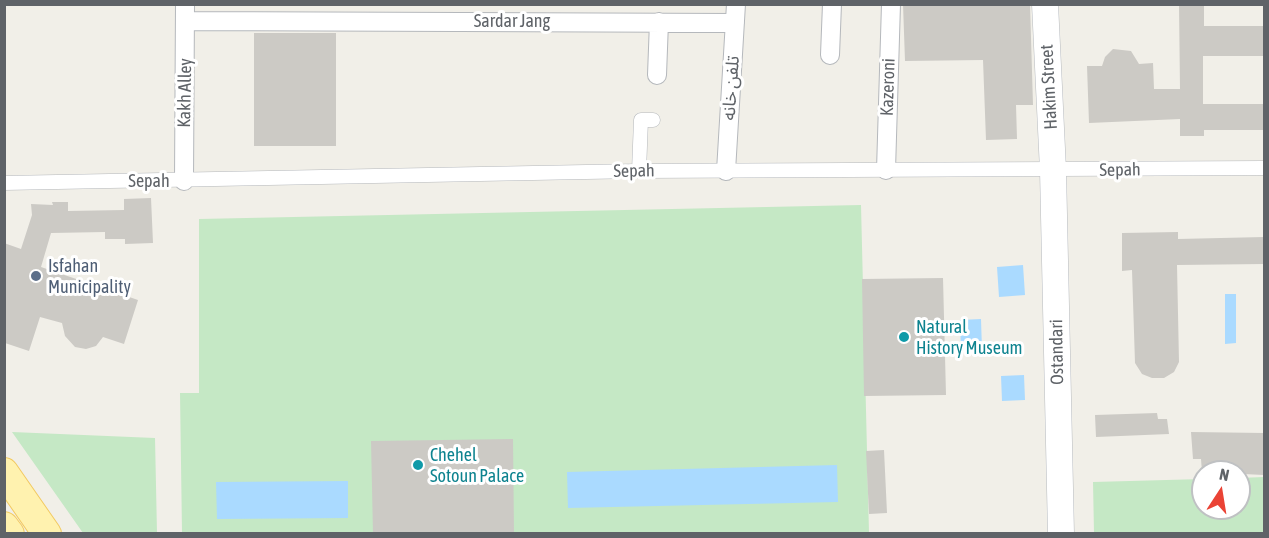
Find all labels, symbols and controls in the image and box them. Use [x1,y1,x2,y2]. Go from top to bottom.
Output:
street label: Sardar Jang [474,10,550,32]
street label: Hakim Street [1036,44,1062,130]
street label: تلفن خانه [718,55,744,121]
street label: Kakh Alley [174,58,196,128]
street label: Kazeroni [876,58,900,116]
street label: Sepah [1099,159,1141,181]
street label: Sepah [613,160,655,182]
street label: Sepah [128,170,170,192]
place label: Isfahan Municipality [48,255,131,298]
marker: Isfahan Municipality [29,269,43,283]
place label: Natural History Museum [916,316,1023,358]
street label: Ostandari [1046,319,1068,385]
marker: Natural History Museum [897,330,911,344]
place label: Chehel Sotoun Palace [430,444,524,486]
marker: Chehel Sotoun Palace [411,458,425,472]
north arrow [1191,460,1251,520]
text: N [1218,465,1231,484]

